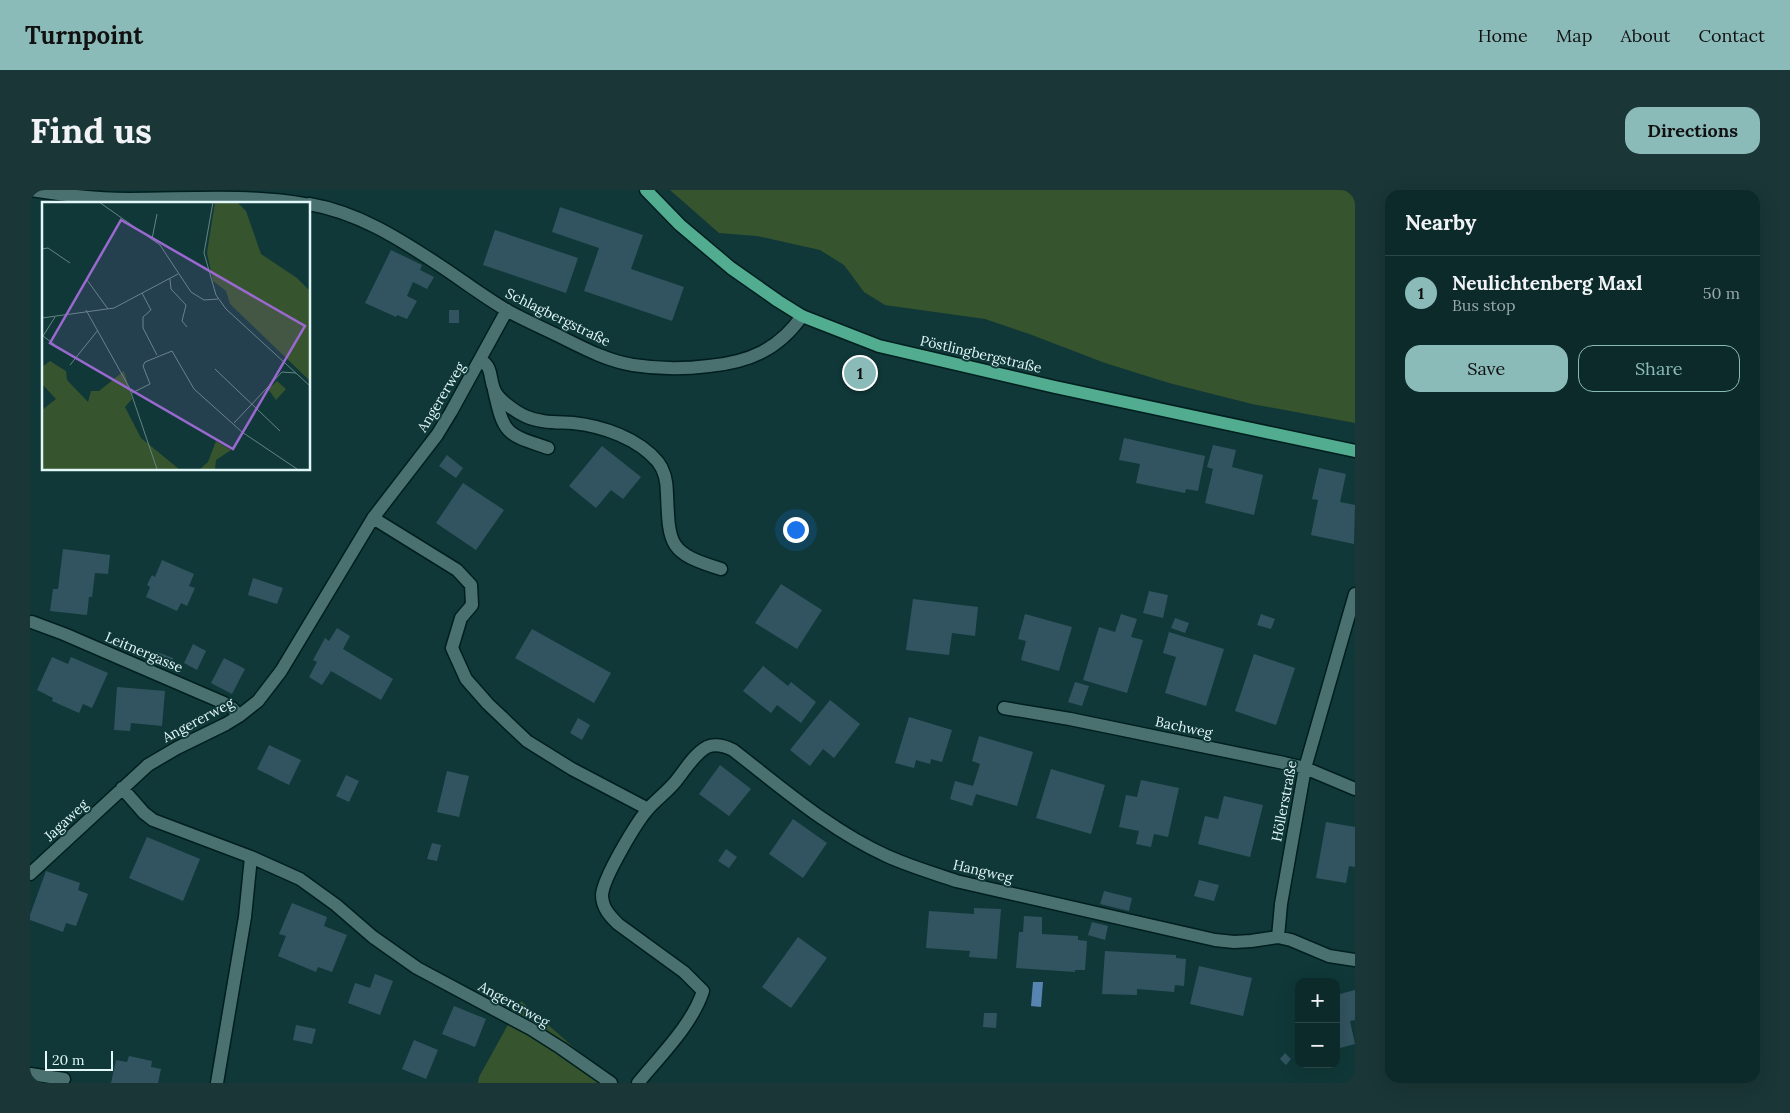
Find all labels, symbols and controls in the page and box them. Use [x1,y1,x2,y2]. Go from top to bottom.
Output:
text: Turnpoint [25,20,143,51]
text: Home [1478,24,1528,47]
text: Map [1556,24,1592,47]
text: About [1620,24,1670,47]
text: Contact [1698,24,1765,47]
button: Directions [1625,107,1760,154]
text: Find us [30,108,152,153]
inset map [42,202,310,470]
text: Nearby [1405,209,1476,236]
text: Neulichtenberg Maxl [1452,271,1642,295]
text: 1 [1418,283,1424,303]
text: 50 m [1703,283,1740,303]
street label: Schlagbergstraße [503,284,614,350]
text: Bus stop [1452,295,1516,315]
street label: Pöstlingbergstraße [918,331,1044,377]
button: Save [1405,345,1568,392]
button: Share [1578,345,1740,392]
pin: 1 [844,354,876,392]
street label: Angererweg [413,358,469,436]
your location [783,517,809,543]
street label: Leitnergasse [102,628,186,677]
street label: Angererweg [158,693,237,747]
street label: Bachweg [1154,712,1215,742]
street label: Höllerstraße [1267,758,1301,843]
street label: Jagaweg [40,795,92,845]
street label: Hangweg [951,855,1015,887]
street label: Angererweg [474,977,553,1031]
map controls [1295,978,1340,1068]
button: + [1295,978,1340,1023]
button: − [1295,1023,1340,1068]
scale bar [45,1048,112,1071]
text: 20 m [52,1051,84,1069]

